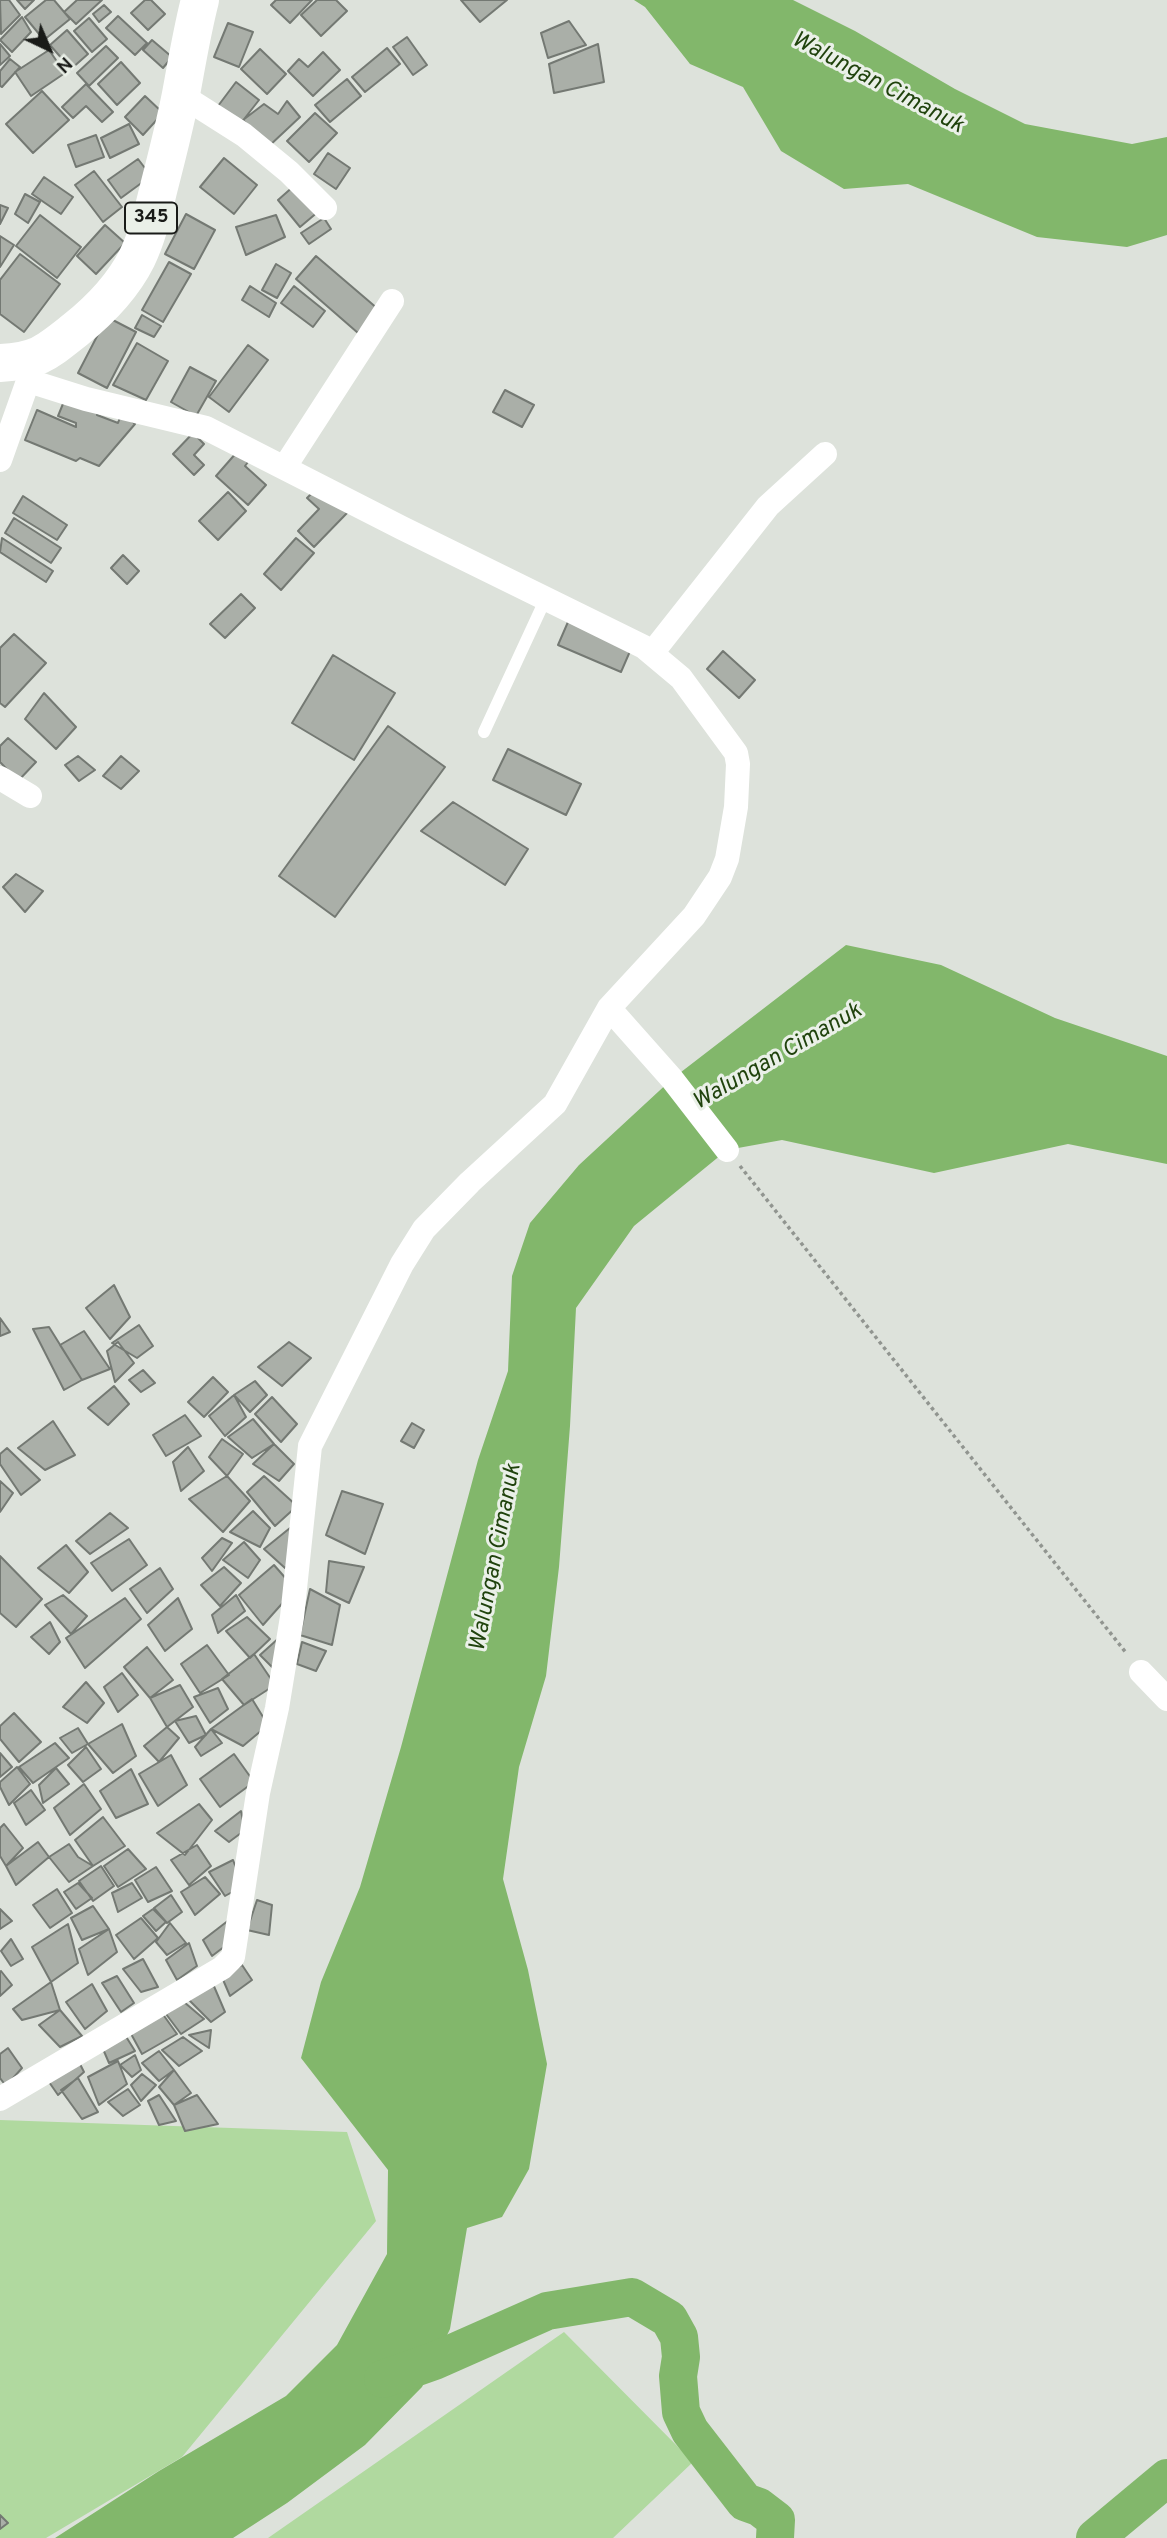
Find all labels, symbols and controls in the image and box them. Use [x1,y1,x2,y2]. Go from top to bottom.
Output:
north arrow [14,14,84,84]
water label: Walungan Cimanuk [786,27,968,141]
text: N [50,51,77,77]
road number: 345 [125,202,177,233]
water label: Walungan Cimanuk [689,998,867,1118]
water label: Walungan Cimanuk [465,1462,529,1654]

